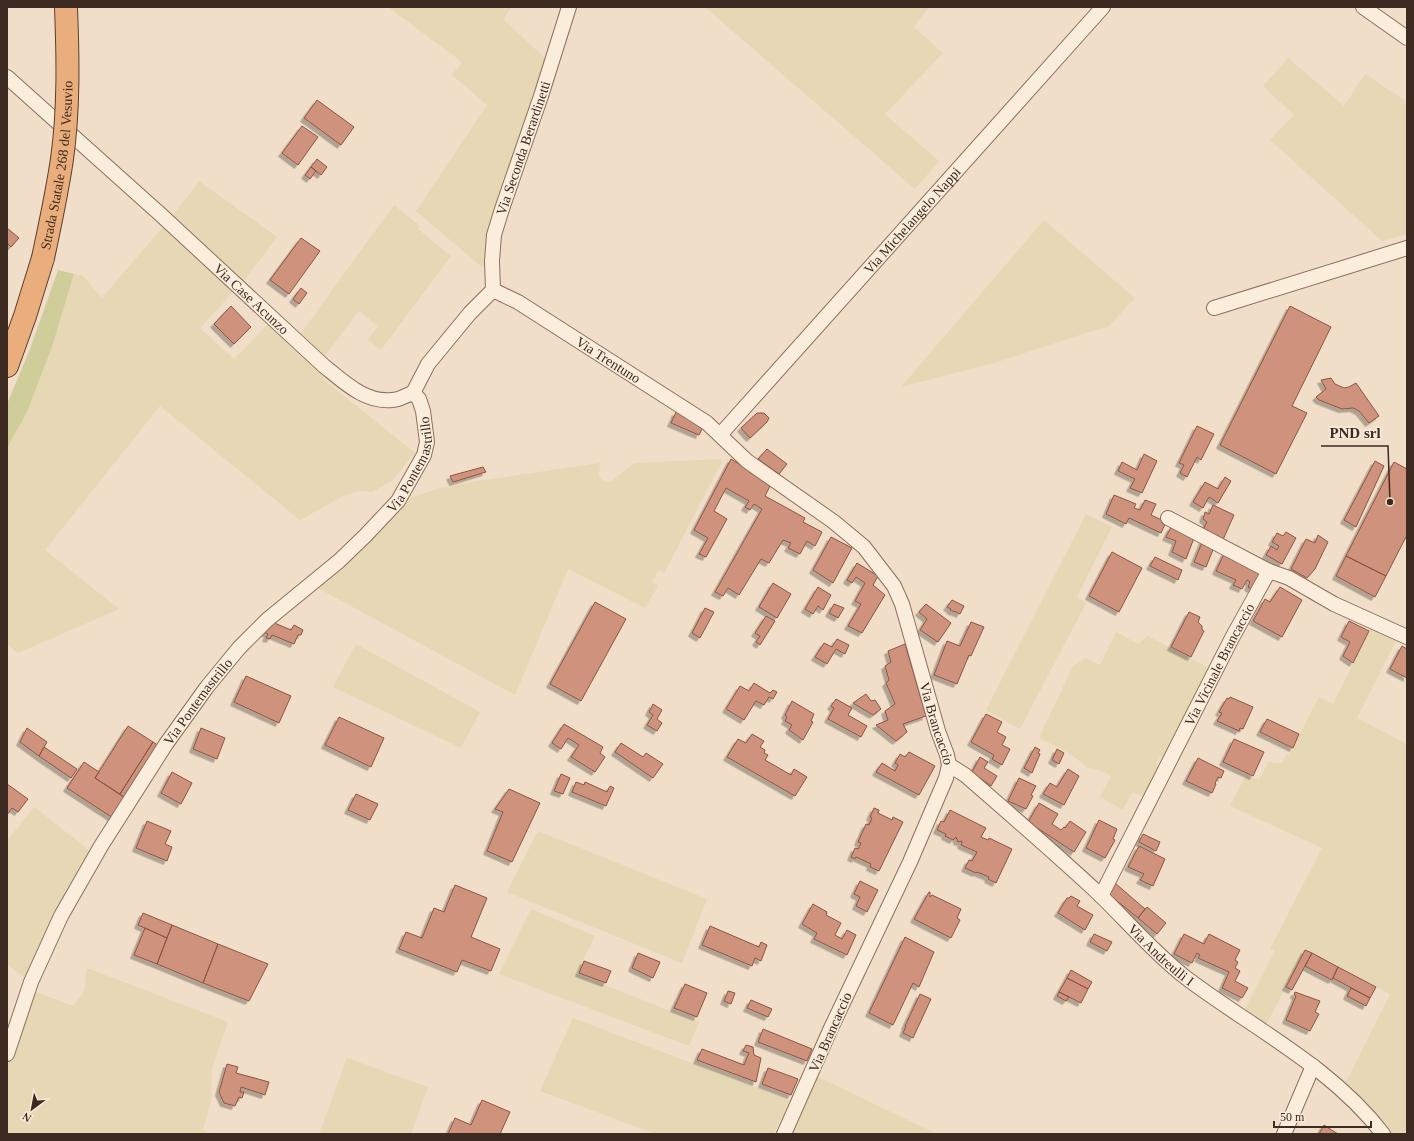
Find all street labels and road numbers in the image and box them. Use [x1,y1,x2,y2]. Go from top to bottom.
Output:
street label: Via Seconda Berardinetti [494,79,553,217]
street label: Strada Statale 268 del Vesuvio [38,80,75,251]
street label: Via Michelangelo Nappi [861,164,964,277]
street label: Via Case Acunzo [211,261,292,337]
street label: Via Trentuno [573,334,643,386]
street label: Via Pontemastrillo [384,416,435,516]
street label: Via Vicinale Brancaccio [1182,601,1258,728]
street label: Via Pontemastrillo [161,655,235,748]
street label: Via Brancaccio [917,681,956,766]
street label: Via Andreulli I [1125,921,1197,989]
street label: Via Brancaccio [806,990,855,1074]

